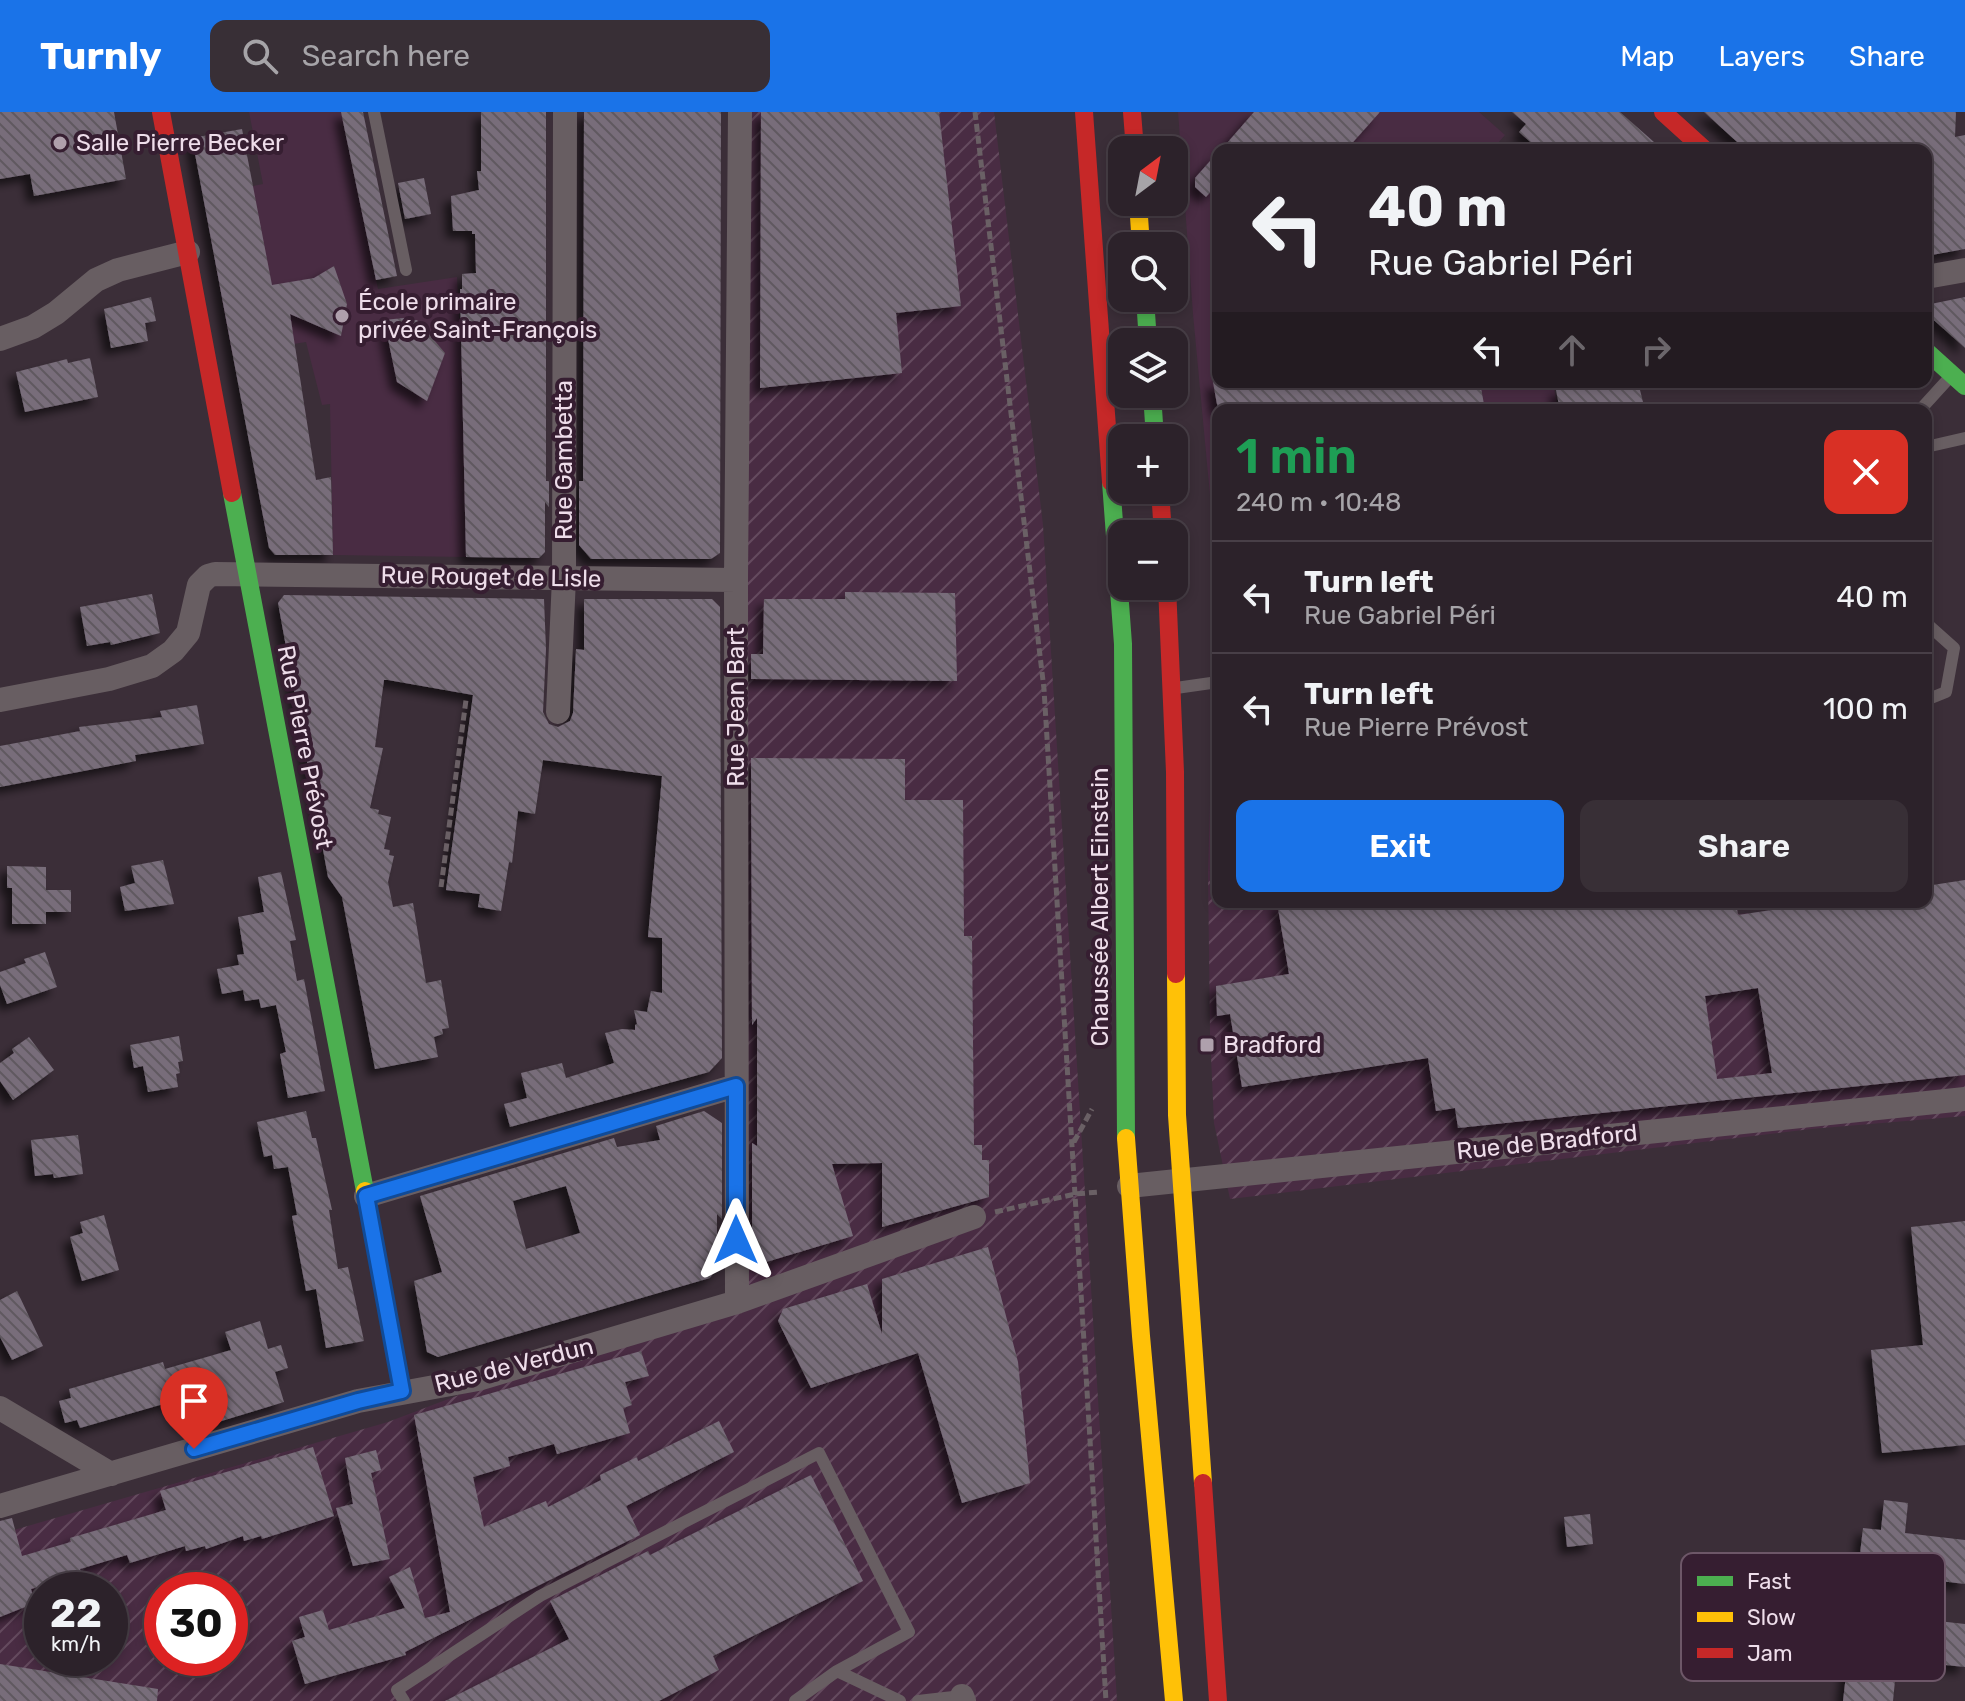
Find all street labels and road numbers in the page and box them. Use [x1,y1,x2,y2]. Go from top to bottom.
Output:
street label: Rue Gambetta [550,380,578,540]
street label: Rue Rouget de Lisle [380,561,602,593]
street label: Rue Jean Bart [722,627,750,787]
street label: Rue Pierre Prévost [272,643,338,851]
street label: Chaussée Albert Einstein [1086,767,1114,1047]
street label: Rue de Bradford [1455,1119,1639,1165]
street label: Rue de Verdun [432,1332,596,1398]

